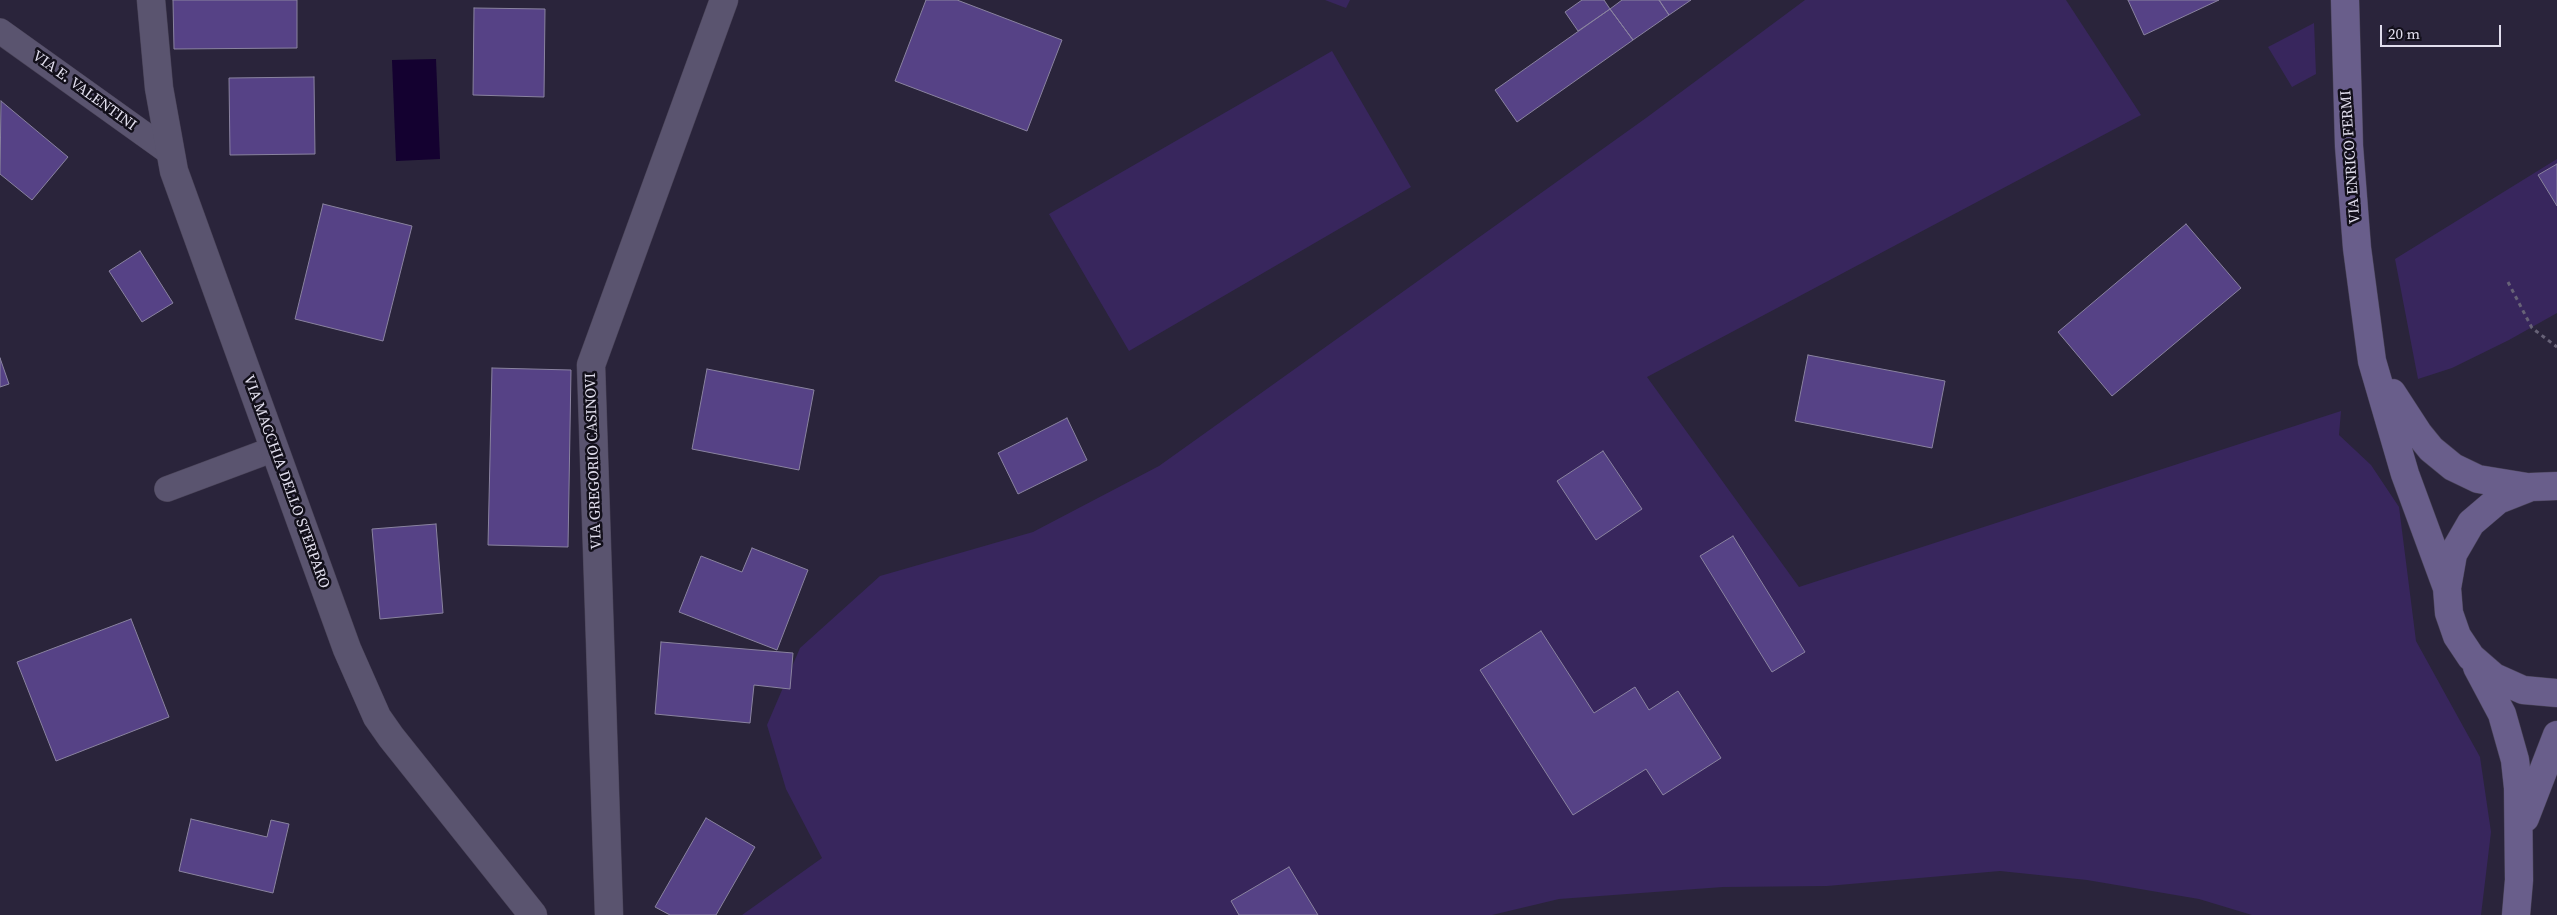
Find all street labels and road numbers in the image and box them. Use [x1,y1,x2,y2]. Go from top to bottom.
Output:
street label: VIA E. VALENTINI [29,47,139,135]
street label: VIA ENRICO FERMI [2337,90,2365,224]
street label: VIA GREGORIO CASINOVI [582,372,606,550]
street label: VIA MACCHIA DELLO STERPARO [239,373,333,591]

